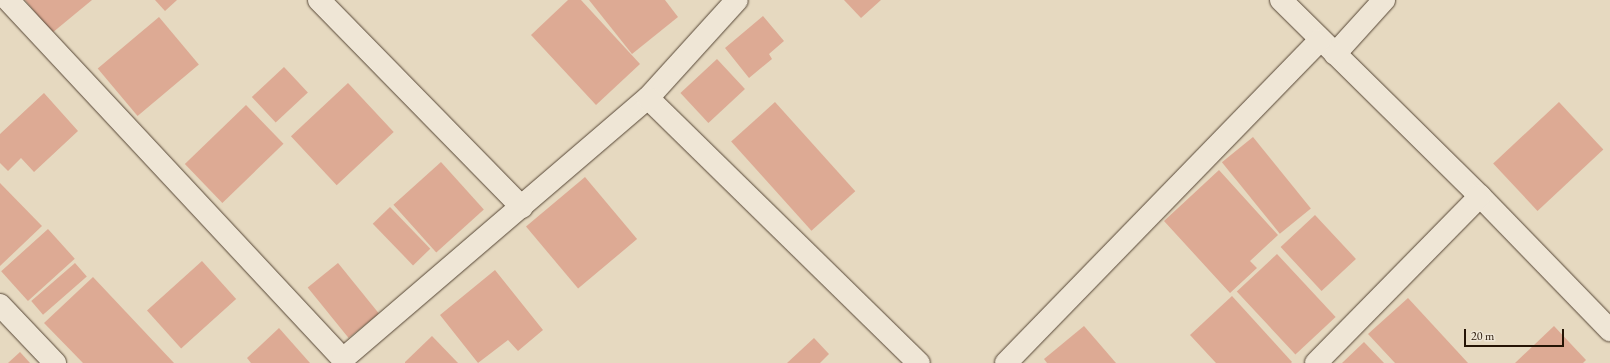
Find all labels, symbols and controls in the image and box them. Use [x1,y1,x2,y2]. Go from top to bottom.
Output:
scale bar [1466,321,1566,347]
text: 20 m [1471,328,1494,344]

